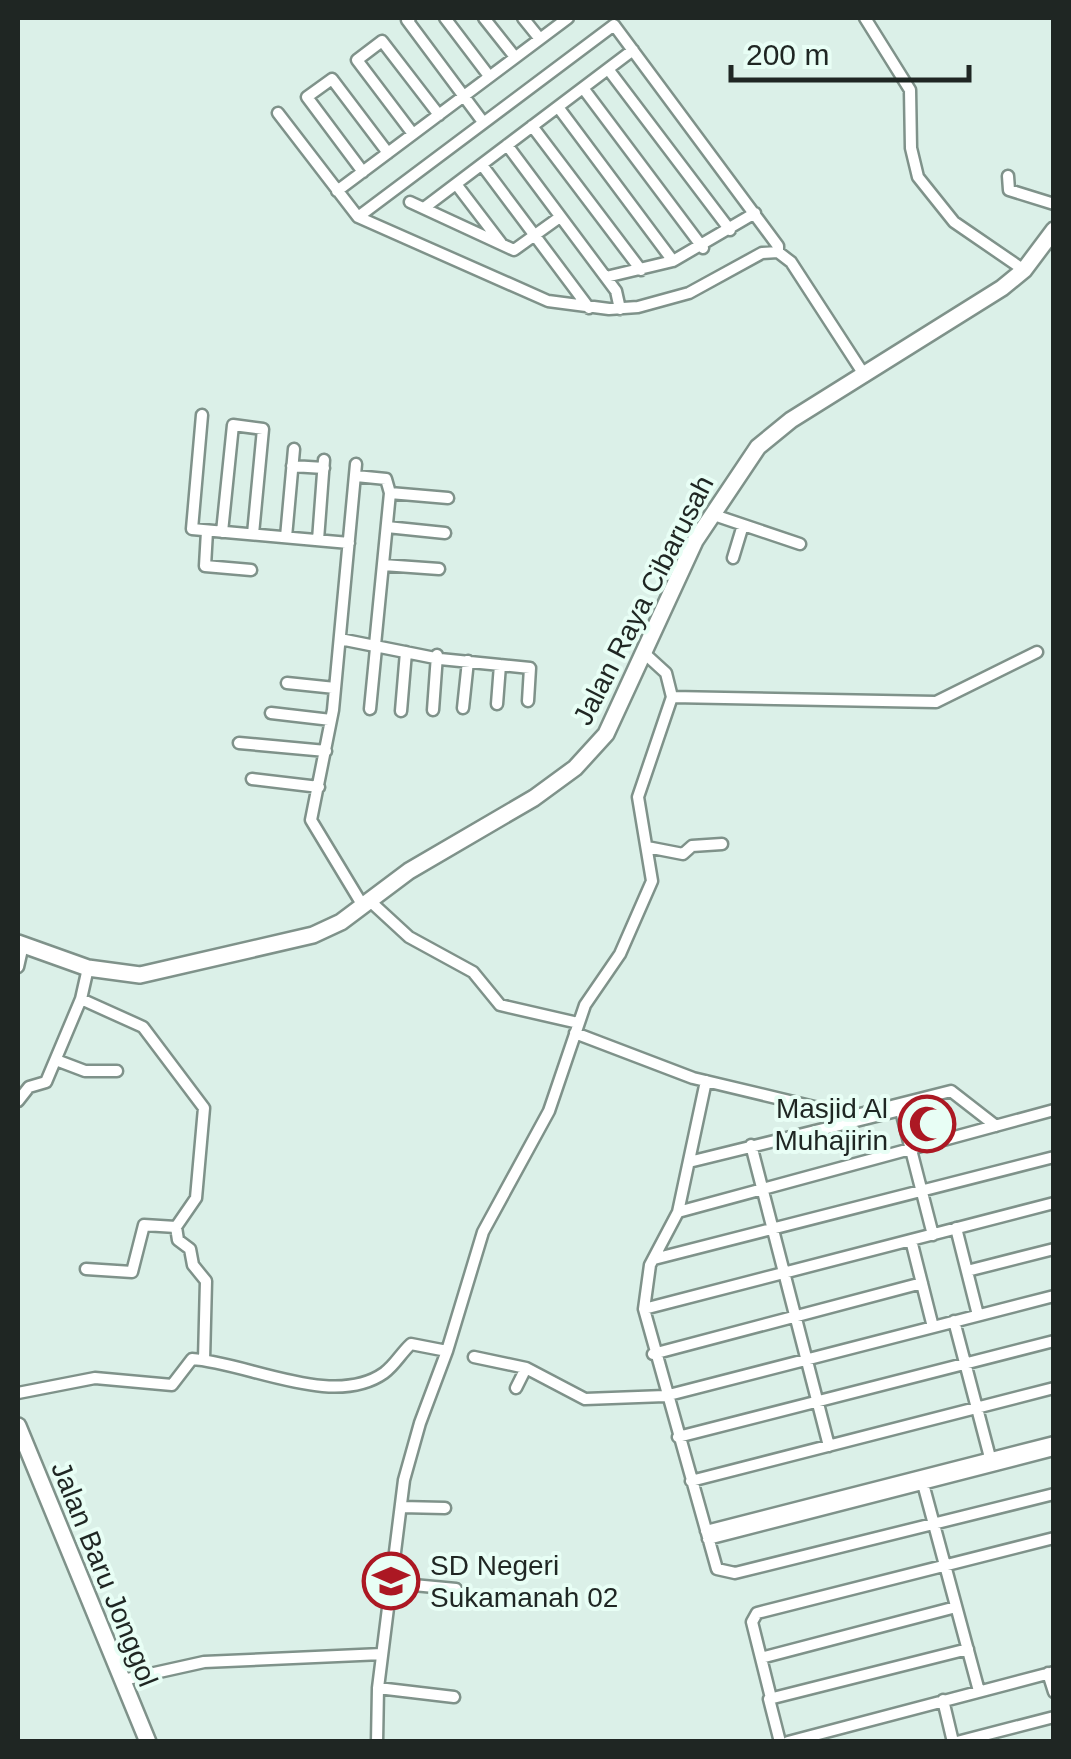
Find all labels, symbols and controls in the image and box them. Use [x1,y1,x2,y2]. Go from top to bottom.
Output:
scale bar [731,20,968,82]
text: 200 m [746,38,829,71]
street label: Jalan Raya Cibarusah [567,470,720,730]
place label: Masjid Al Muhajirin [774,1093,888,1156]
mosque icon: Masjid Al Muhajirin [897,1094,957,1154]
street label: Jalan Baru Jonggol [45,1457,164,1691]
place label: SD Negeri Sukamanah 02 [430,1550,618,1613]
school or university icon: SD Negeri Sukamanah 02 [361,1551,421,1611]

